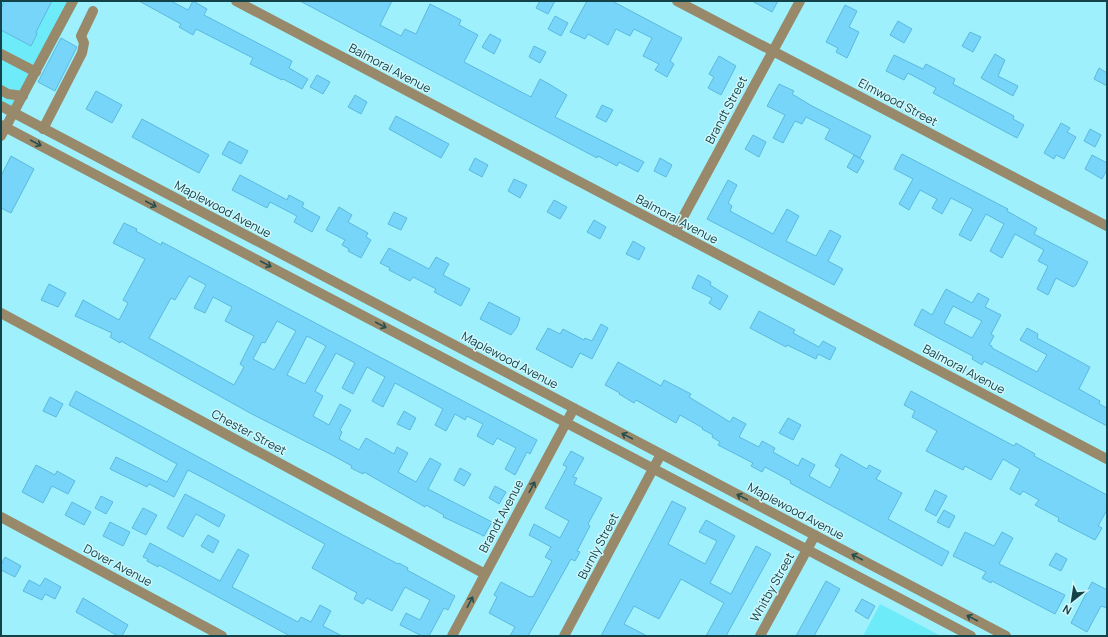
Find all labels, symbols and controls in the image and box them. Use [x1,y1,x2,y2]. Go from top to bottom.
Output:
street label: Balmoral Avenue [346,39,434,97]
street label: Brandt Street [701,73,751,147]
street label: Elmwood Street [855,74,941,130]
one-way arrow [29,140,41,148]
street label: Maplewood Avenue [172,176,274,242]
street label: Balmoral Avenue [633,190,721,248]
one-way arrow [144,201,156,208]
one-way arrow [259,261,271,269]
one-way arrow [374,322,386,329]
street label: Maplewood Avenue [459,327,561,393]
street label: Balmoral Avenue [920,340,1008,398]
street label: Chester Street [209,405,290,459]
one-way arrow [621,432,633,439]
street label: Brandt Avenue [475,476,527,556]
street label: Maplewood Avenue [745,478,847,544]
one-way arrow [528,481,536,493]
one-way arrow [736,492,748,500]
street label: Burnly Street [573,510,623,582]
street label: Dover Avenue [81,540,155,590]
street label: Whitby Street [746,549,798,625]
one-way arrow [851,553,863,561]
north arrow [1052,581,1092,621]
one-way arrow [467,596,474,608]
text: N [1059,602,1074,619]
one-way arrow [966,614,978,621]

